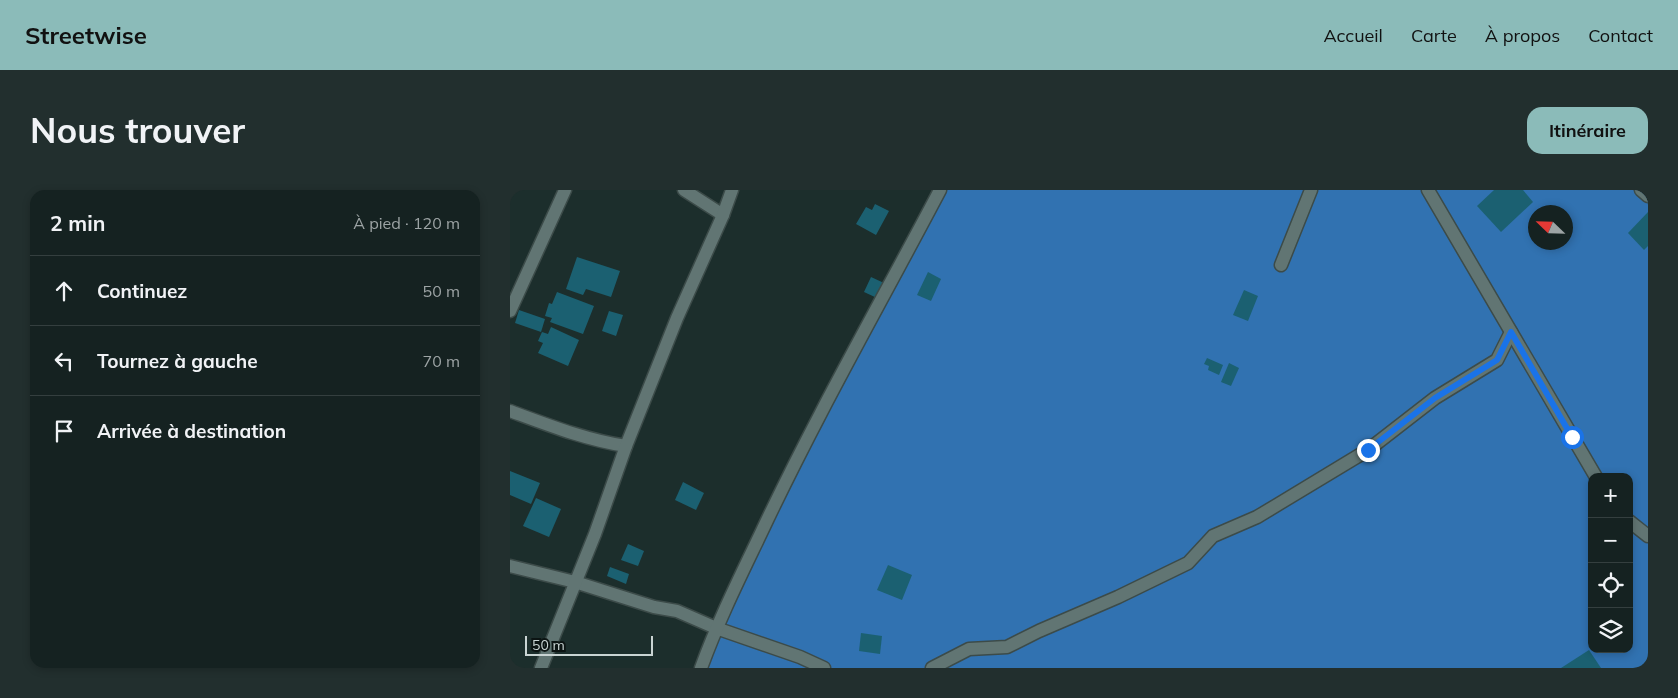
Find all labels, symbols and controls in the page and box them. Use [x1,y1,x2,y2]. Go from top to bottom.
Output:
text: Streetwise [25,20,147,50]
text: Accueil [1323,24,1383,47]
text: Carte [1411,24,1457,47]
text: À propos [1485,24,1560,47]
text: Contact [1588,24,1653,47]
button: Itinéraire [1527,107,1648,154]
text: Nous trouver [30,108,245,152]
north arrow [1528,205,1573,250]
text: 2 min [50,210,105,236]
text: À pied · 120 m [353,213,460,233]
icon: ahead [50,277,78,305]
text: Continuez [97,279,187,303]
text: 50 m [423,281,460,301]
icon: left [50,347,78,375]
text: Tournez à gauche [97,349,258,373]
text: 70 m [423,351,460,371]
icon: arrive [50,417,78,445]
text: Arrivée à destination [97,419,286,443]
route start [1561,426,1584,449]
route end [1357,439,1380,462]
map controls [1588,473,1633,653]
button: + [1588,473,1633,518]
button: − [1588,518,1633,563]
button: locate [1588,563,1633,608]
button: layers [1588,608,1633,653]
scale bar [525,633,652,656]
text: 50 m [532,636,565,654]

